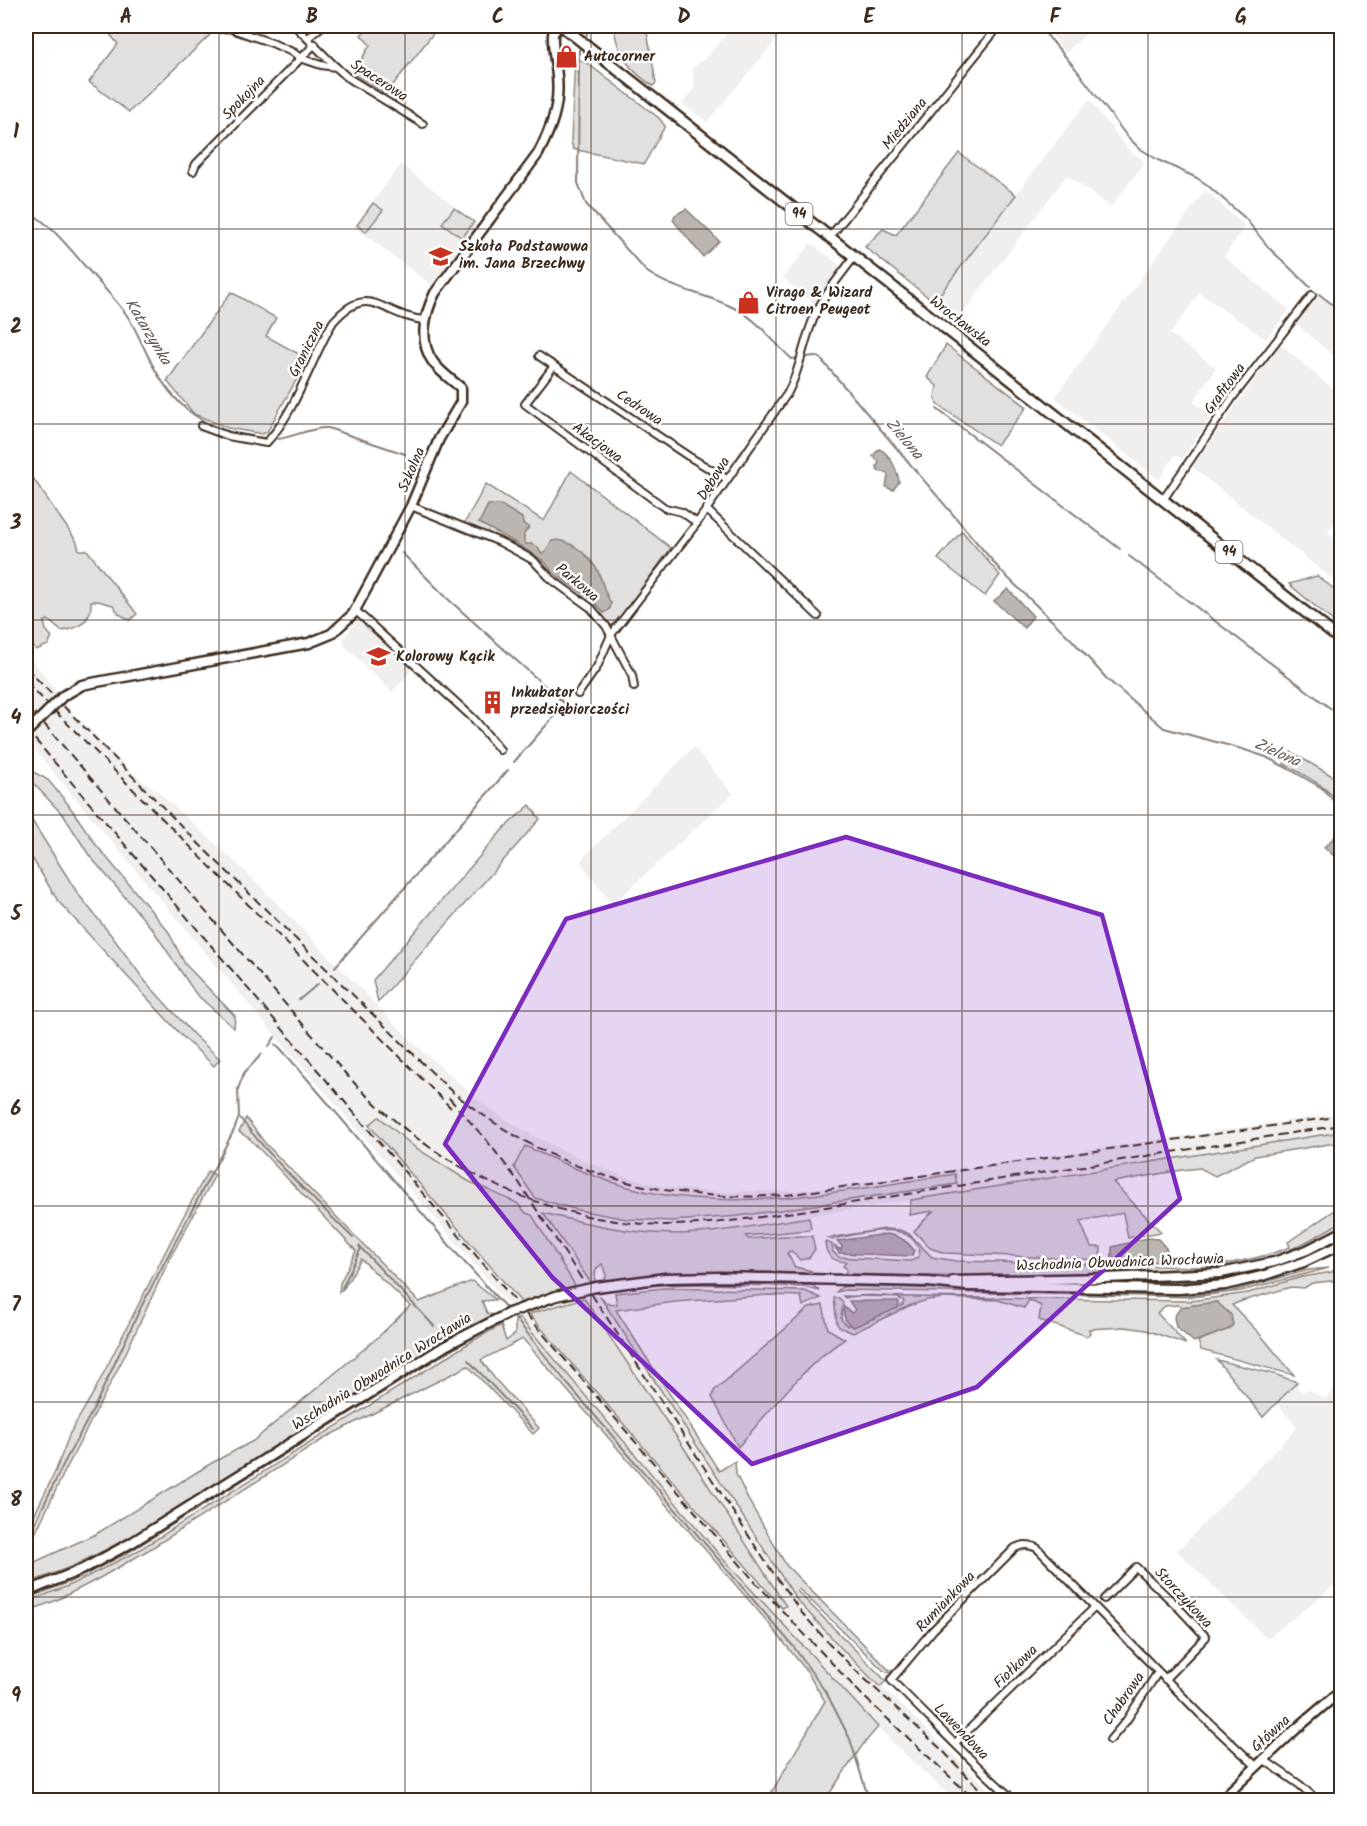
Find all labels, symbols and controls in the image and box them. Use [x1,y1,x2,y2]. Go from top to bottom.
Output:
text: A [120,2,132,34]
text: B [306,2,318,34]
text: C [492,2,504,34]
text: D [677,2,691,34]
text: E [863,2,875,34]
text: F [1050,2,1062,34]
text: G [1235,2,1247,34]
shop icon: Autocorner [553,44,579,70]
place label: Autocorner [584,45,656,69]
street label: Spacerowa [345,53,413,109]
street label: Spokojna [216,70,272,126]
street label: Miedziana [876,92,934,156]
text: 1 [13,117,19,149]
road number: 94 [786,203,812,225]
place label: Szkoła Podstawowa im. Jana Brzechwy [459,235,589,276]
school or university icon: Szkoła Podstawowa im. Jana Brzechwy [428,243,454,269]
place label: Virago & Wizard Citroen Peugeot [766,281,873,322]
shop icon: Virago & Wizard Citroen Peugeot [735,289,761,315]
street label: Wrocławska [924,290,996,354]
water label: Katarzynka [118,294,179,371]
text: 2 [10,312,22,344]
street label: Graniczna [282,316,332,382]
street label: Grafitowa [1198,358,1252,420]
street label: Cedrowa [611,383,667,433]
water label: Zielona [879,413,930,467]
street label: Akacjowa [567,416,627,470]
street label: Szkolna [392,444,432,496]
street label: Dębowa [691,452,737,506]
text: 3 [10,508,22,540]
road number: 94 [1216,541,1242,563]
street label: Parkowa [550,557,604,609]
school or university icon: Kolorowy Kącik [365,644,391,670]
place label: Kolorowy Kącik [396,645,495,669]
place label: Inkubator przedsiębiorczości [510,681,630,722]
building icon: Inkubator przedsiębiorczości [480,689,506,715]
text: 4 [11,703,22,735]
water label: Zielona [1250,732,1305,775]
text: 5 [10,899,23,931]
text: 6 [11,1094,22,1126]
street label: Wschodnia Obwodnica Wrocławia [1016,1247,1224,1279]
text: 7 [11,1290,21,1322]
street label: Wschodnia Obwodnica Wrocławia [288,1307,476,1437]
text: 8 [10,1485,22,1517]
street label: Storczykowa [1148,1562,1218,1634]
street label: Rumiankowa [910,1566,982,1638]
street label: Fiołkowa [988,1639,1044,1695]
street label: Chabrowa [1097,1667,1151,1731]
text: 9 [11,1681,21,1713]
street label: Lawendowa [928,1698,994,1766]
street label: Główna [1246,1710,1296,1758]

